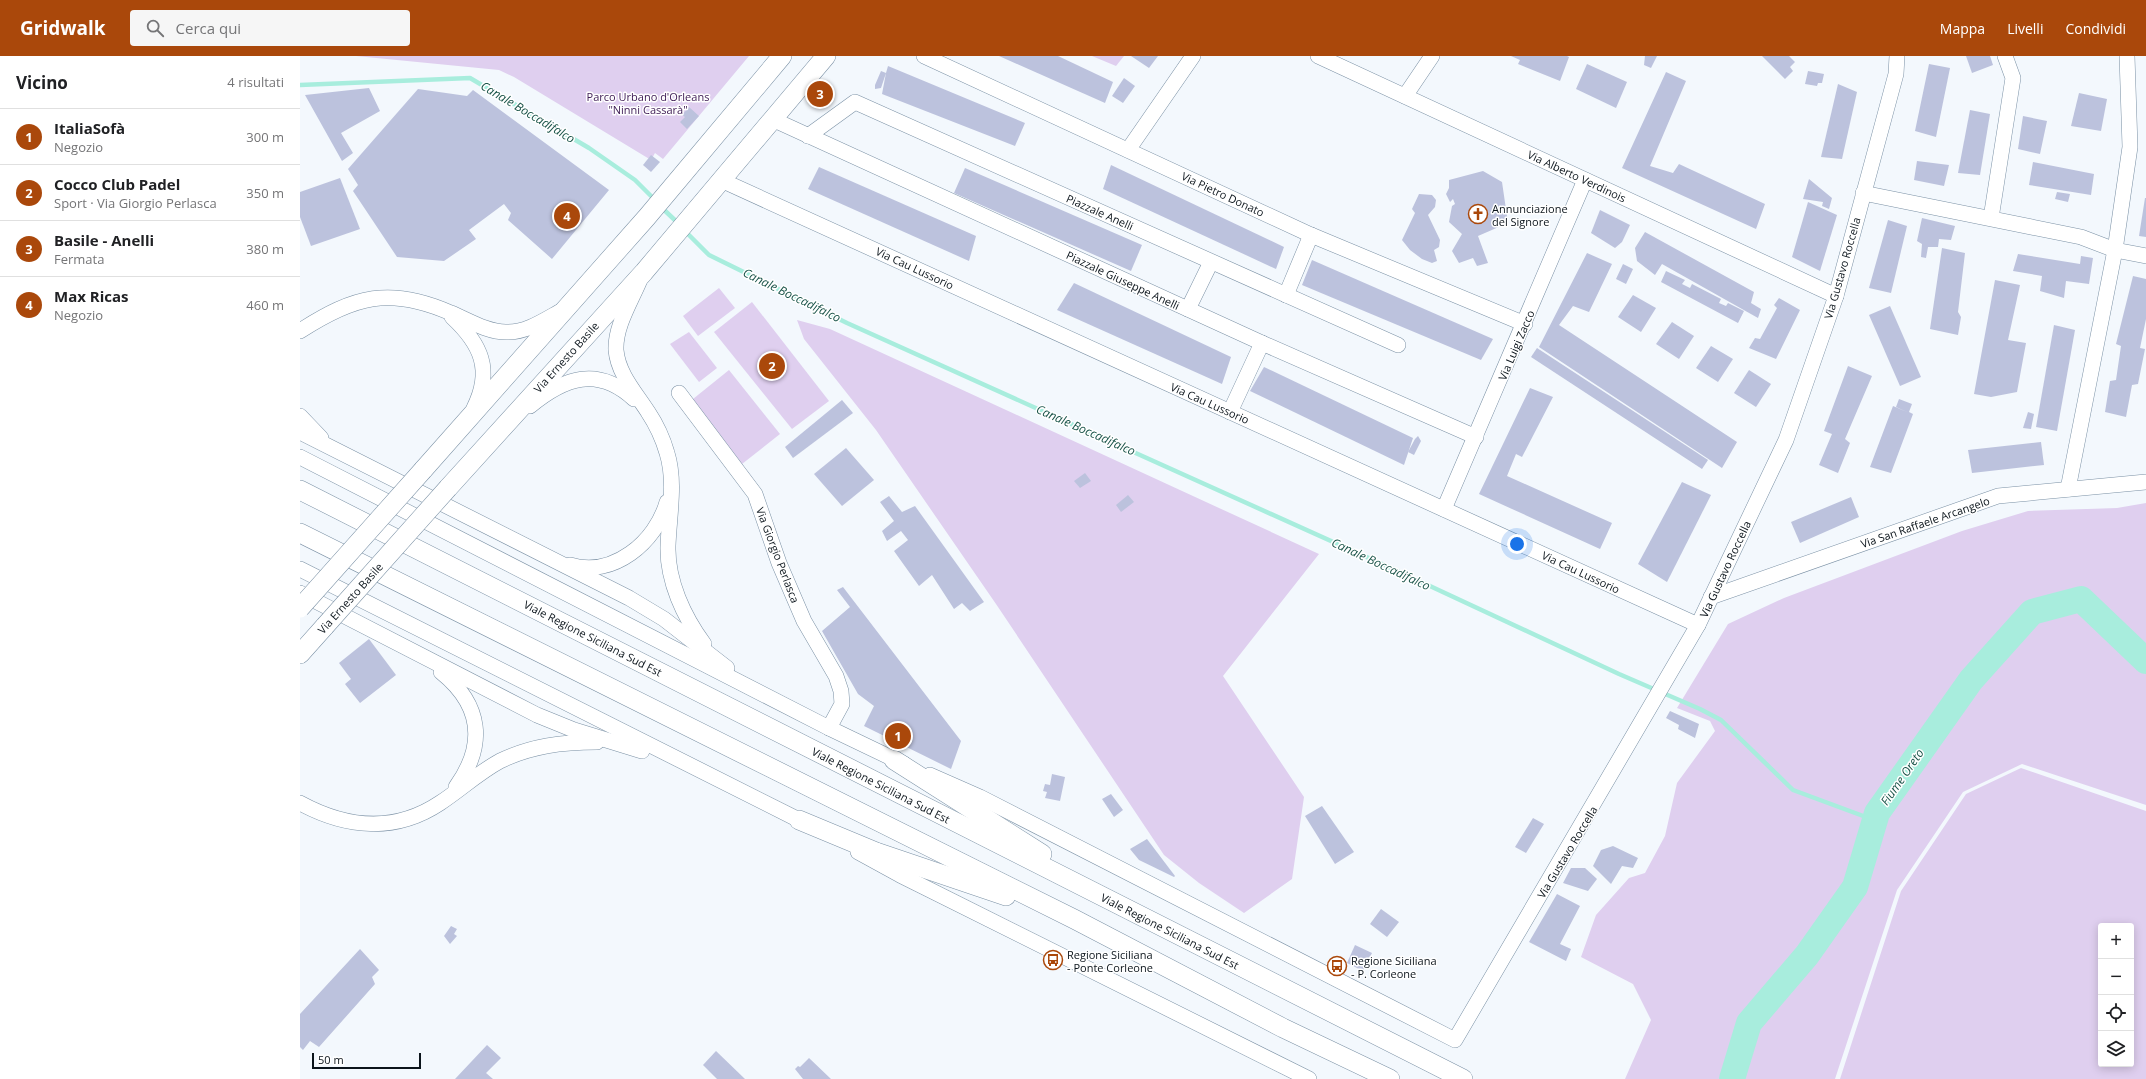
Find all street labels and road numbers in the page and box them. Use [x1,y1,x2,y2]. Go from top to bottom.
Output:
street label: Via Alberto Verdinois [1525,147,1629,205]
street label: Via Pietro Donato [1179,168,1267,220]
street label: Piazzale Anelli [1064,191,1136,233]
street label: Via Gustavo Roccella [1820,215,1864,321]
street label: Via Cau Lussorio [874,243,957,293]
street label: Piazzale Giuseppe Anelli [1064,247,1182,313]
street label: Via Luigi Zacco [1494,307,1538,382]
street label: Via Ernesto Basile [530,318,602,396]
street label: Via Cau Lussorio [1168,379,1252,427]
street label: Via San Raffaele Arcangelo [1858,493,1992,551]
street label: Via Giorgio Perlasca [753,505,803,605]
street label: Via Gustavo Roccella [1696,518,1754,620]
street label: Via Cau Lussorio [1540,547,1623,597]
street label: Via Ernesto Basile [314,559,386,637]
street label: Viale Regione Siciliana Sud Est [521,597,665,680]
street label: Viale Regione Siciliana Sud Est [809,744,953,827]
street label: Via Gustavo Roccella [1534,803,1600,901]
street label: Viale Regione Siciliana Sud Est [1098,890,1242,973]

